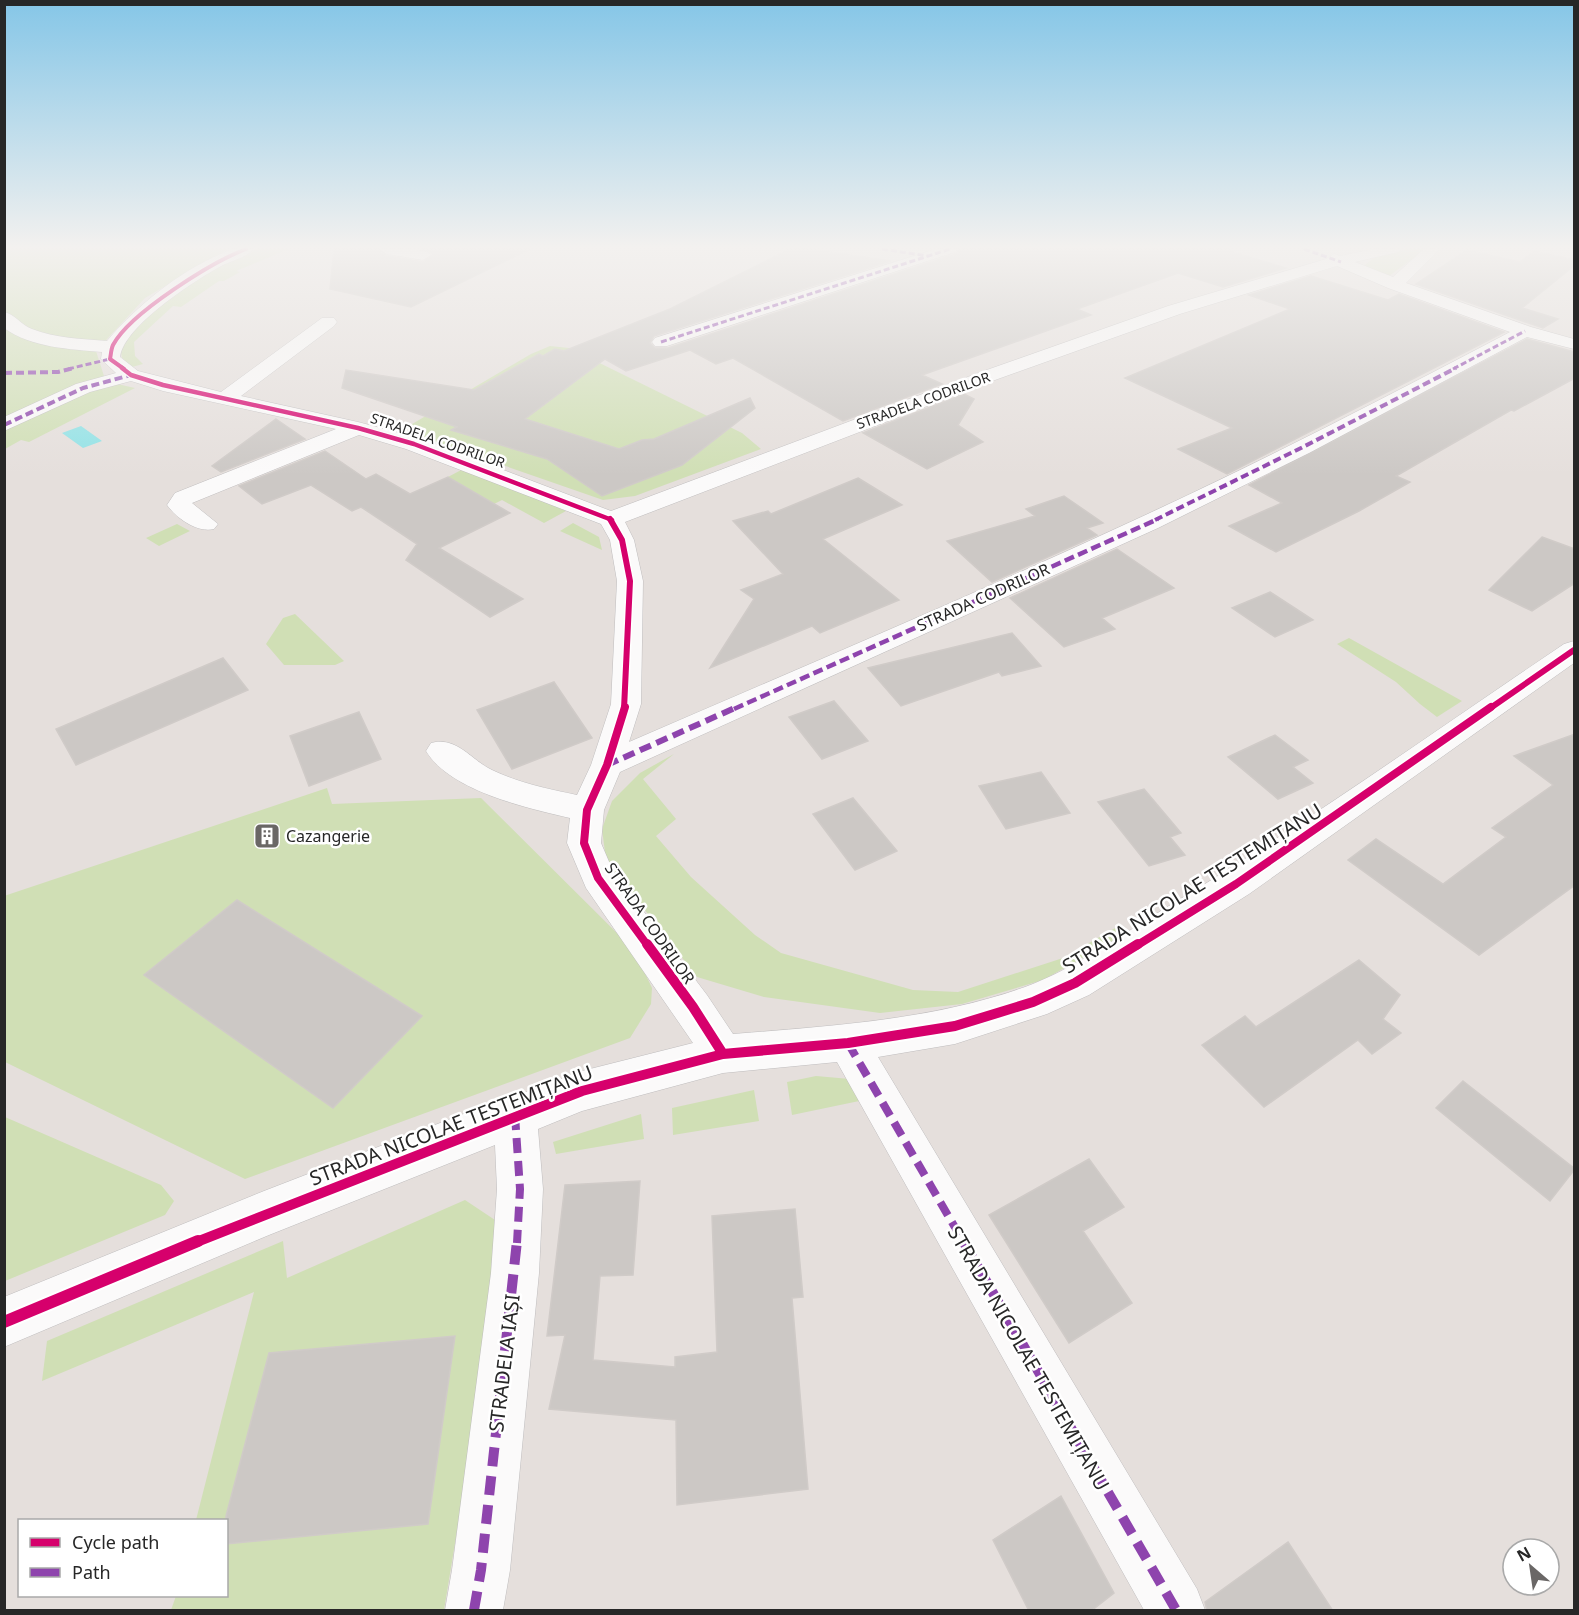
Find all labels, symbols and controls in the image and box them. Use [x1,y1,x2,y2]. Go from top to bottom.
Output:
street label: STRADELA CODRILOR [854,367,993,433]
street label: STRADELA CODRILOR [368,408,508,472]
street label: STRADA CODRILOR [913,558,1053,636]
street label: STRADA NICOLAE TESTEMIȚANU [1057,797,1327,979]
building icon: Cazangerie [252,821,282,851]
place label: Cazangerie [286,825,370,847]
street label: STRADA CODRILOR [600,858,700,988]
street label: STRADA NICOLAE TESTEMIȚANU [305,1058,597,1192]
street label: STRADA NICOLAE TESTEMIȚANU [942,1221,1116,1495]
street label: STRADELA IAȘI [482,1292,526,1434]
legend [18,1519,228,1597]
text: Cycle path [72,1530,159,1554]
north arrow [1501,1537,1561,1597]
text: N [1513,1541,1535,1567]
text: Path [72,1560,111,1584]

